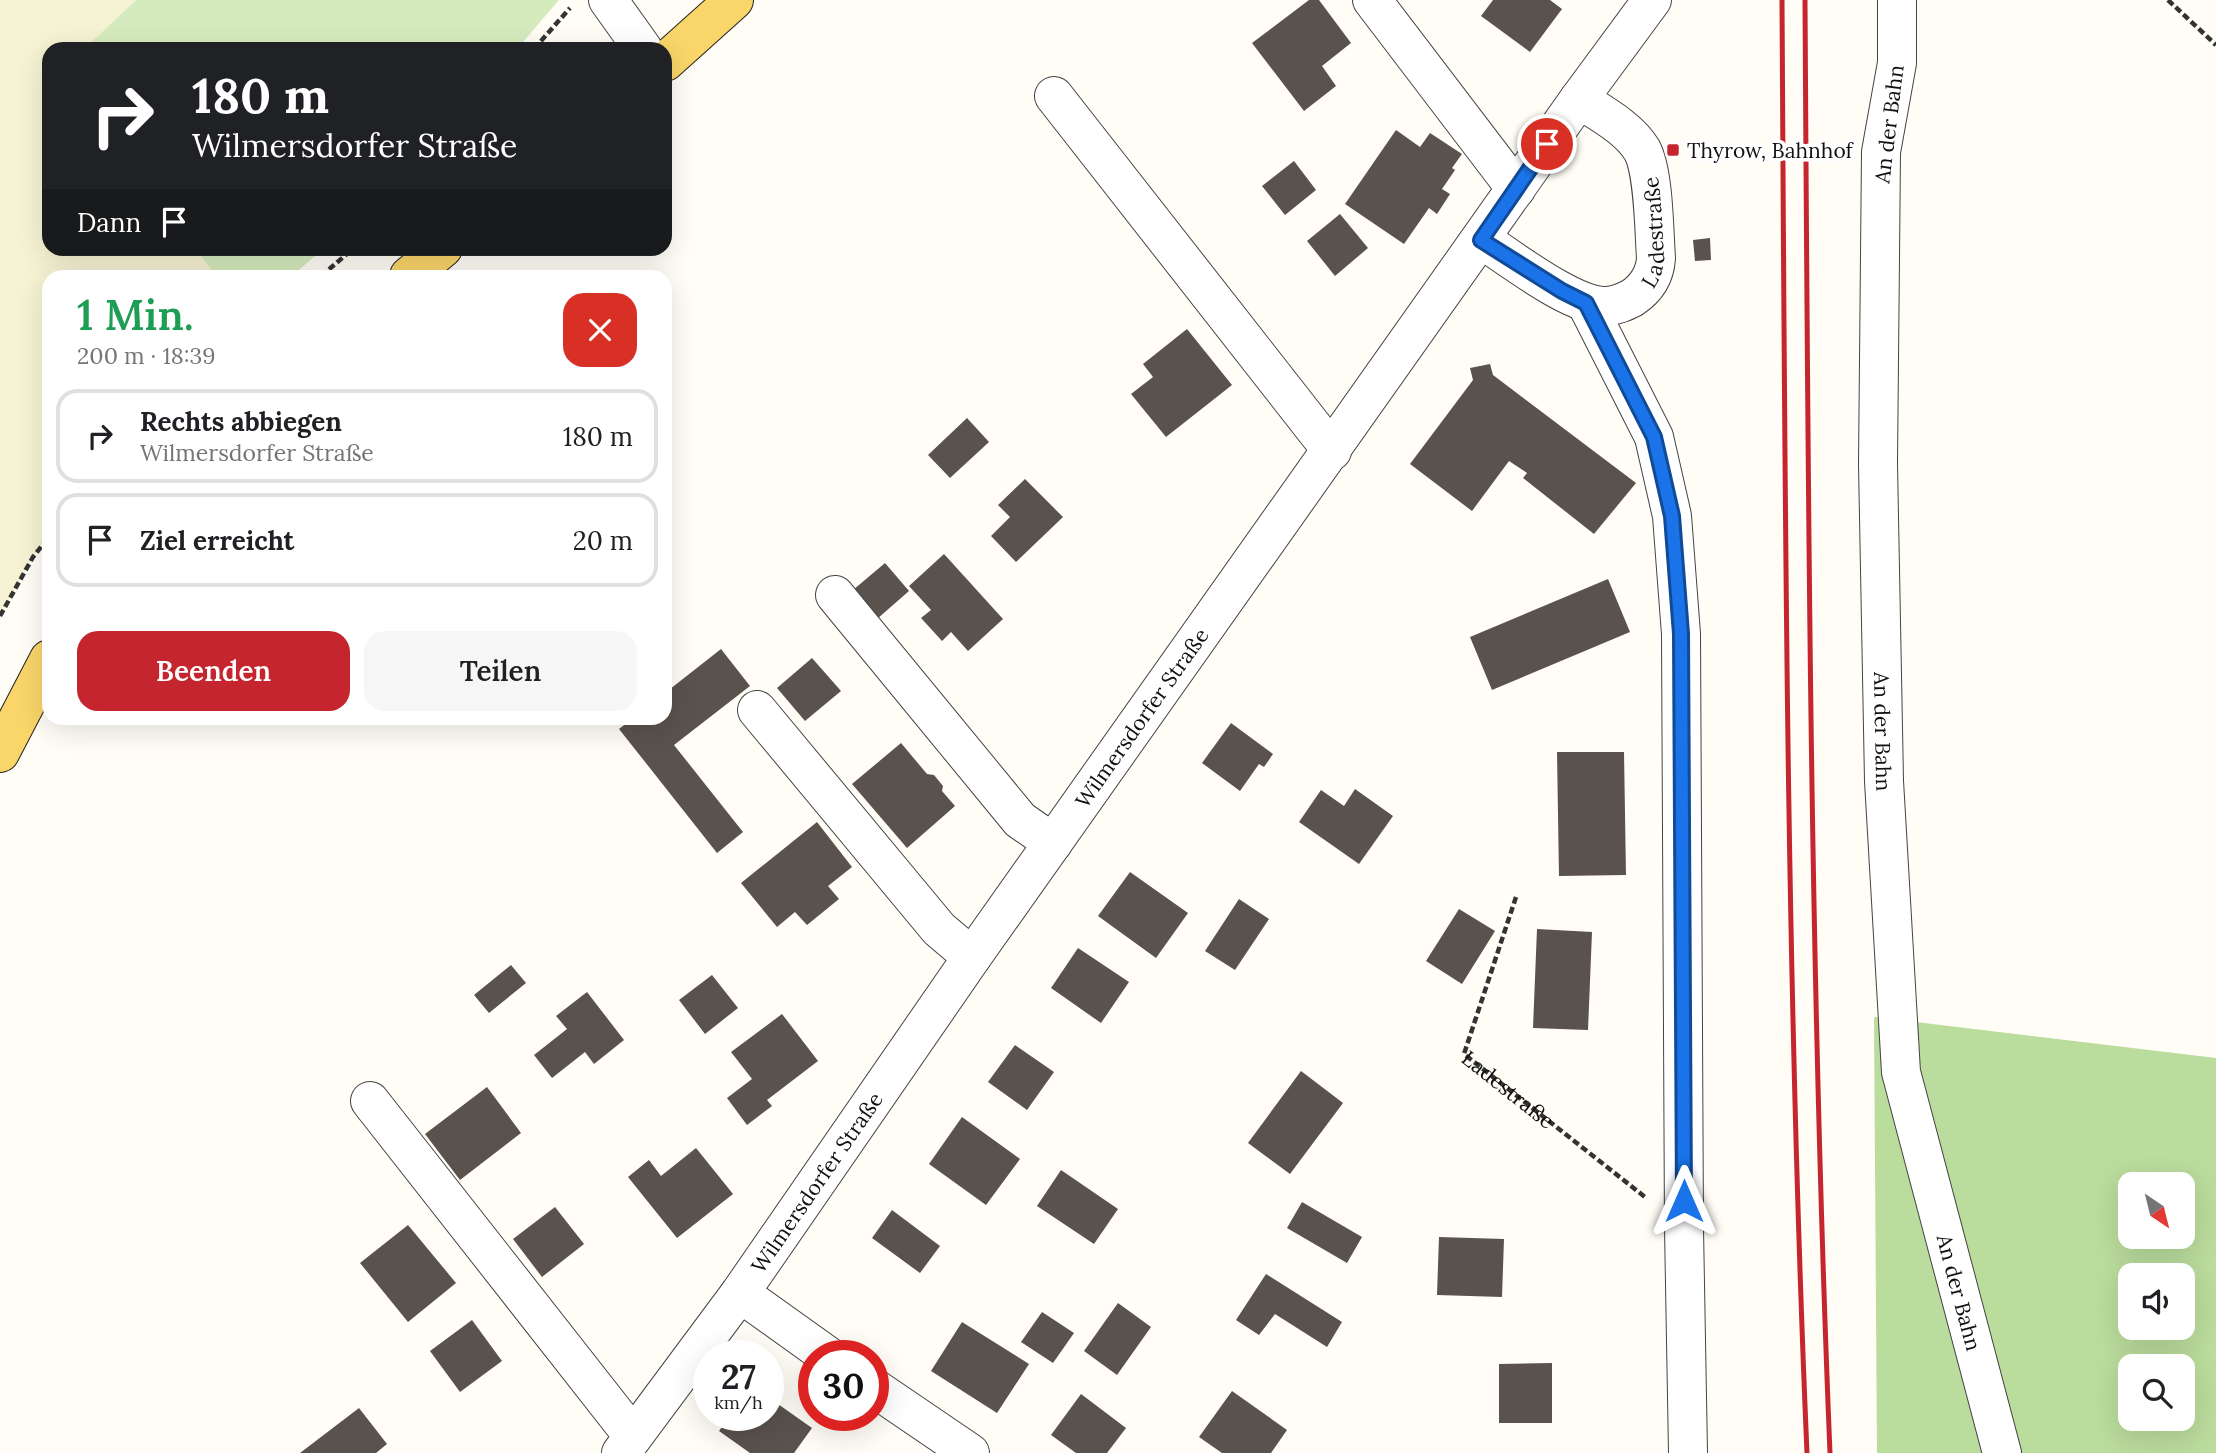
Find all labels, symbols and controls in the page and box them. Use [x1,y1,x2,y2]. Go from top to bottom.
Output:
street label: An der Bahn [1868,63,1910,186]
text: 180 m [192,64,329,126]
icon: right [77,70,168,161]
pin [1517,114,1577,174]
text: Wilmersdorfer Straße [192,125,517,166]
icon: arrive [1528,125,1566,163]
place label: Thyrow, Bahnhof [1687,137,1855,164]
marker: Thyrow, Bahnhof [1665,142,1681,158]
street label: Ladestraße [1635,175,1670,292]
icon: arrive [155,203,193,241]
text: Dann [77,206,141,239]
text: 1 Min. [77,288,194,342]
button: close [563,293,637,367]
text: 200 m · 18:39 [77,341,216,370]
text: Rechts abbiegen [140,405,342,438]
icon: right [81,417,119,455]
text: 180 m [563,420,633,453]
text: Wilmersdorfer Straße [140,438,374,467]
icon: arrive [81,521,119,559]
text: Ziel erreicht [140,524,294,557]
text: 20 m [573,524,633,557]
street label: Wilmersdorfer Straße [1069,623,1214,813]
button: Beenden [77,631,350,711]
button: Teilen [364,631,637,711]
street label: An der Bahn [1868,671,1898,792]
street label: Ladestraße [1457,1044,1560,1134]
street label: Wilmersdorfer Straße [745,1087,888,1278]
position arrow [1647,1164,1721,1238]
north arrow [2118,1172,2194,1250]
map controls [2118,1172,2195,1431]
street label: An der Bahn [1931,1230,1988,1354]
button: sound [2118,1263,2195,1340]
speed limit sign: 30 [798,1340,889,1431]
text: 27 [721,1354,756,1399]
button: search [2118,1354,2195,1431]
text: km/h [714,1391,763,1414]

